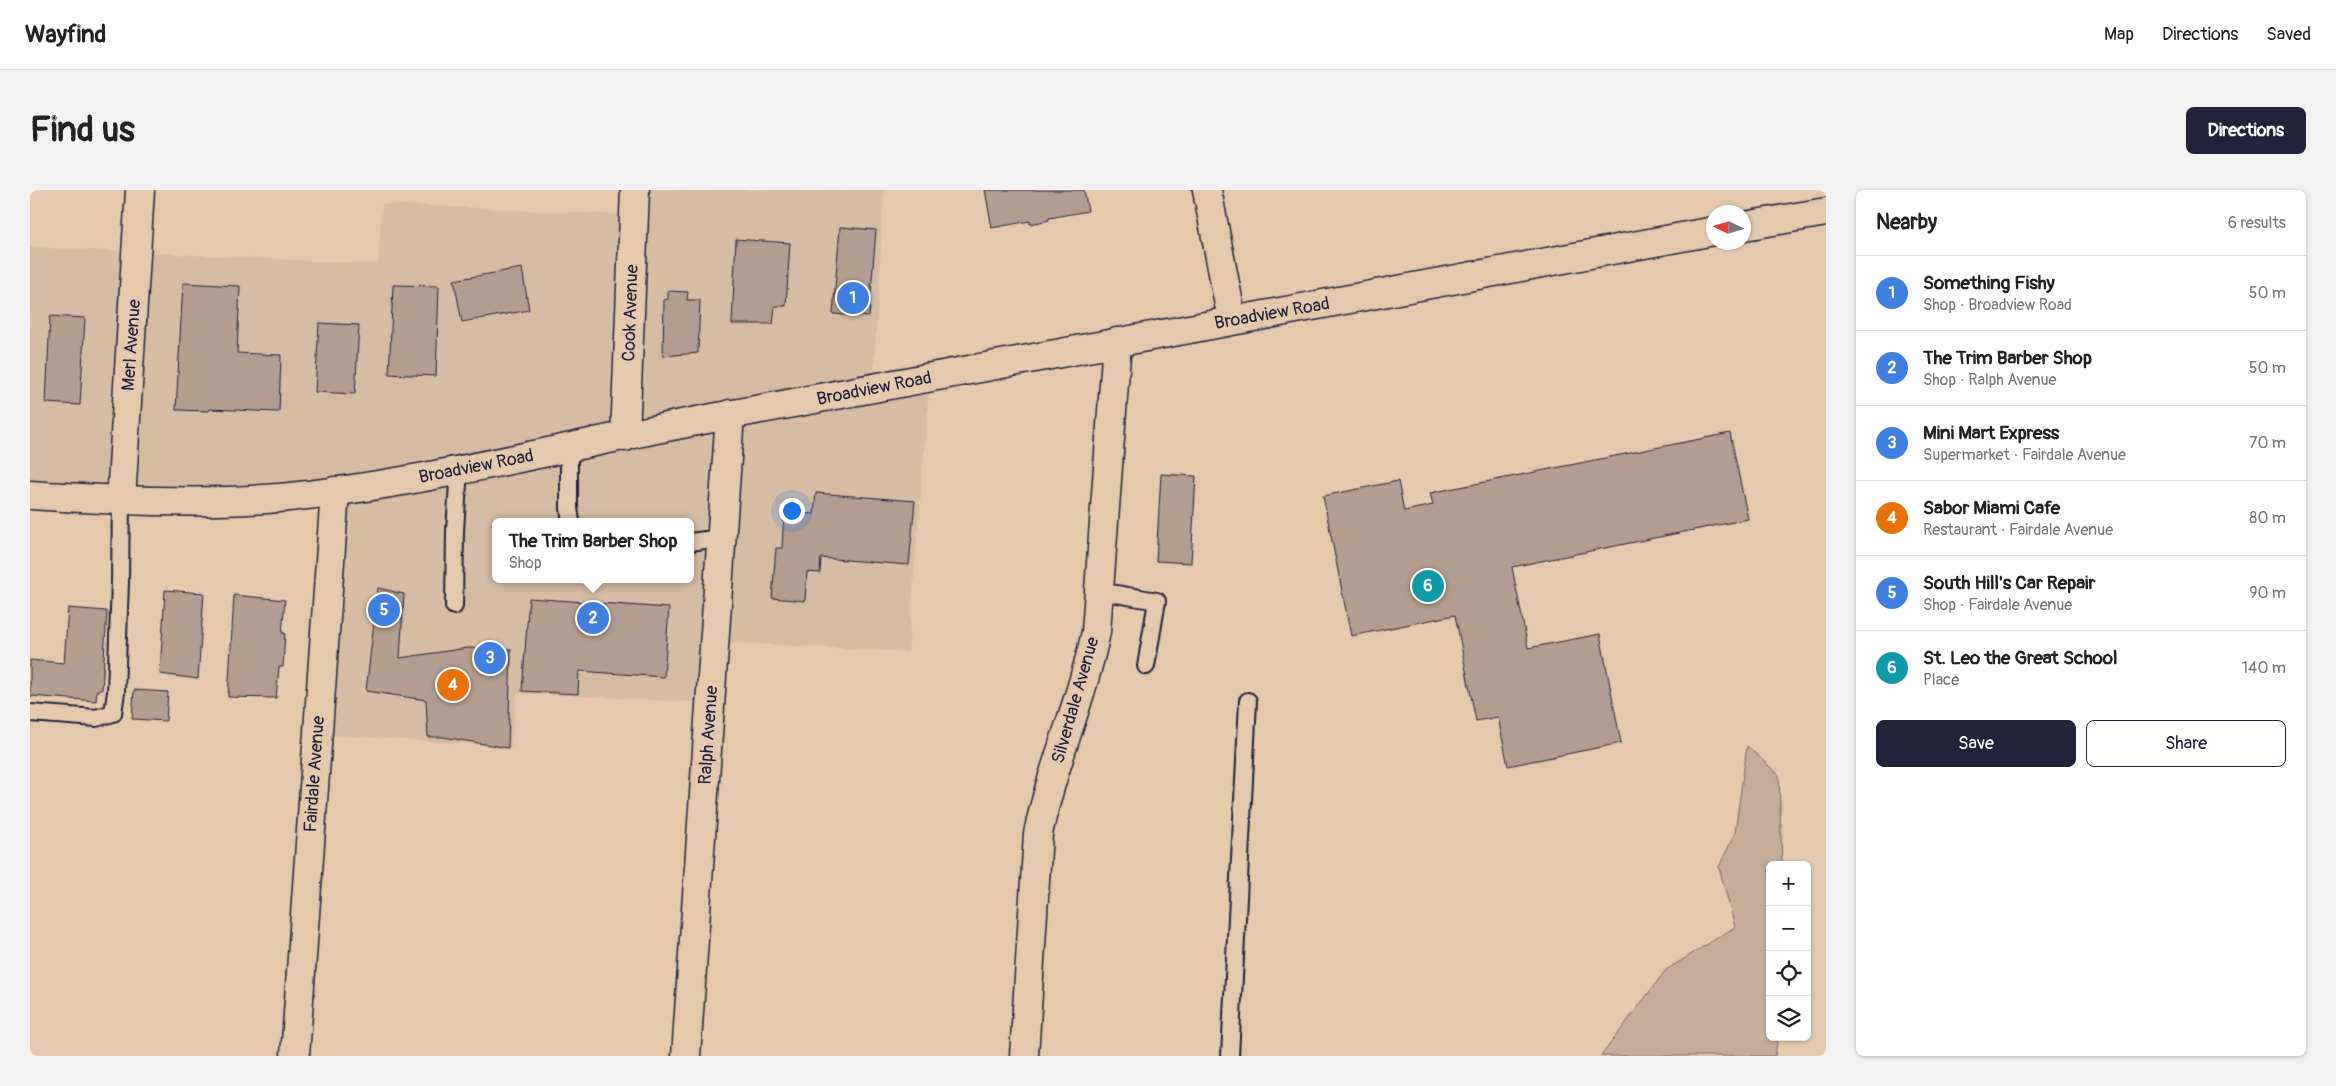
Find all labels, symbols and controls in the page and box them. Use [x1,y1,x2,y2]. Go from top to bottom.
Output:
text: Wayfind [25,20,106,49]
text: Map [2104,23,2134,46]
text: Directions [2162,23,2238,46]
text: Saved [2266,23,2311,46]
button: Directions [2186,107,2306,154]
text: Find us [30,108,135,152]
north arrow [1706,205,1751,250]
text: Nearby [1876,209,1937,236]
text: 6 results [2228,213,2286,233]
street label: Cook Avenue [617,264,644,362]
text: Something Fishy [1923,271,2055,295]
pin: 1 [837,279,869,317]
text: 1 [1889,283,1895,303]
text: 50 m [2249,283,2286,303]
street label: Broadview Road [1213,292,1332,335]
text: Shop · Broadview Road [1923,295,2072,315]
street label: Merl Avenue [117,298,146,392]
text: The Trim Barber Shop [1923,346,2092,370]
text: 2 [1888,358,1896,378]
text: 50 m [2249,358,2286,378]
street label: Broadview Road [815,366,934,411]
text: Shop · Ralph Avenue [1923,370,2056,390]
text: Mini Mart Express [1923,421,2059,445]
text: 3 [1888,433,1896,453]
text: 70 m [2249,433,2286,453]
street label: Broadview Road [417,444,536,489]
text: Supermarket · Fairdale Avenue [1923,445,2126,465]
text: Sabor Miami Cafe [1923,496,2060,520]
your location [779,498,805,524]
text: 4 [1887,508,1897,528]
text: 80 m [2249,508,2286,528]
popup [492,518,694,583]
text: Restaurant · Fairdale Avenue [1923,520,2113,540]
text: The Trim Barber Shop [509,529,677,553]
text: Shop [509,553,542,573]
pin: 6 [1412,567,1444,605]
text: South Hill's Car Repair [1923,571,2095,595]
text: 5 [1888,583,1896,603]
text: 90 m [2249,583,2286,603]
pin: 5 [368,591,400,629]
text: Shop · Fairdale Avenue [1923,595,2072,615]
pin: 2 [577,599,609,637]
street label: Silverdale Avenue [1046,634,1105,766]
pin: 3 [474,639,506,677]
text: St. Leo the Great School [1923,646,2117,670]
text: 6 [1887,658,1897,678]
text: 140 m [2242,658,2286,678]
pin: 4 [437,666,469,704]
text: Place [1923,670,1959,690]
street label: Ralph Avenue [694,685,723,785]
street label: Fairdale Avenue [299,715,330,833]
button: Save [1876,720,2076,767]
button: Share [2086,720,2286,767]
map controls [1766,861,1811,1041]
button: + [1766,861,1811,906]
button: − [1766,906,1811,951]
button: locate [1766,951,1811,996]
button: layers [1766,996,1811,1041]

